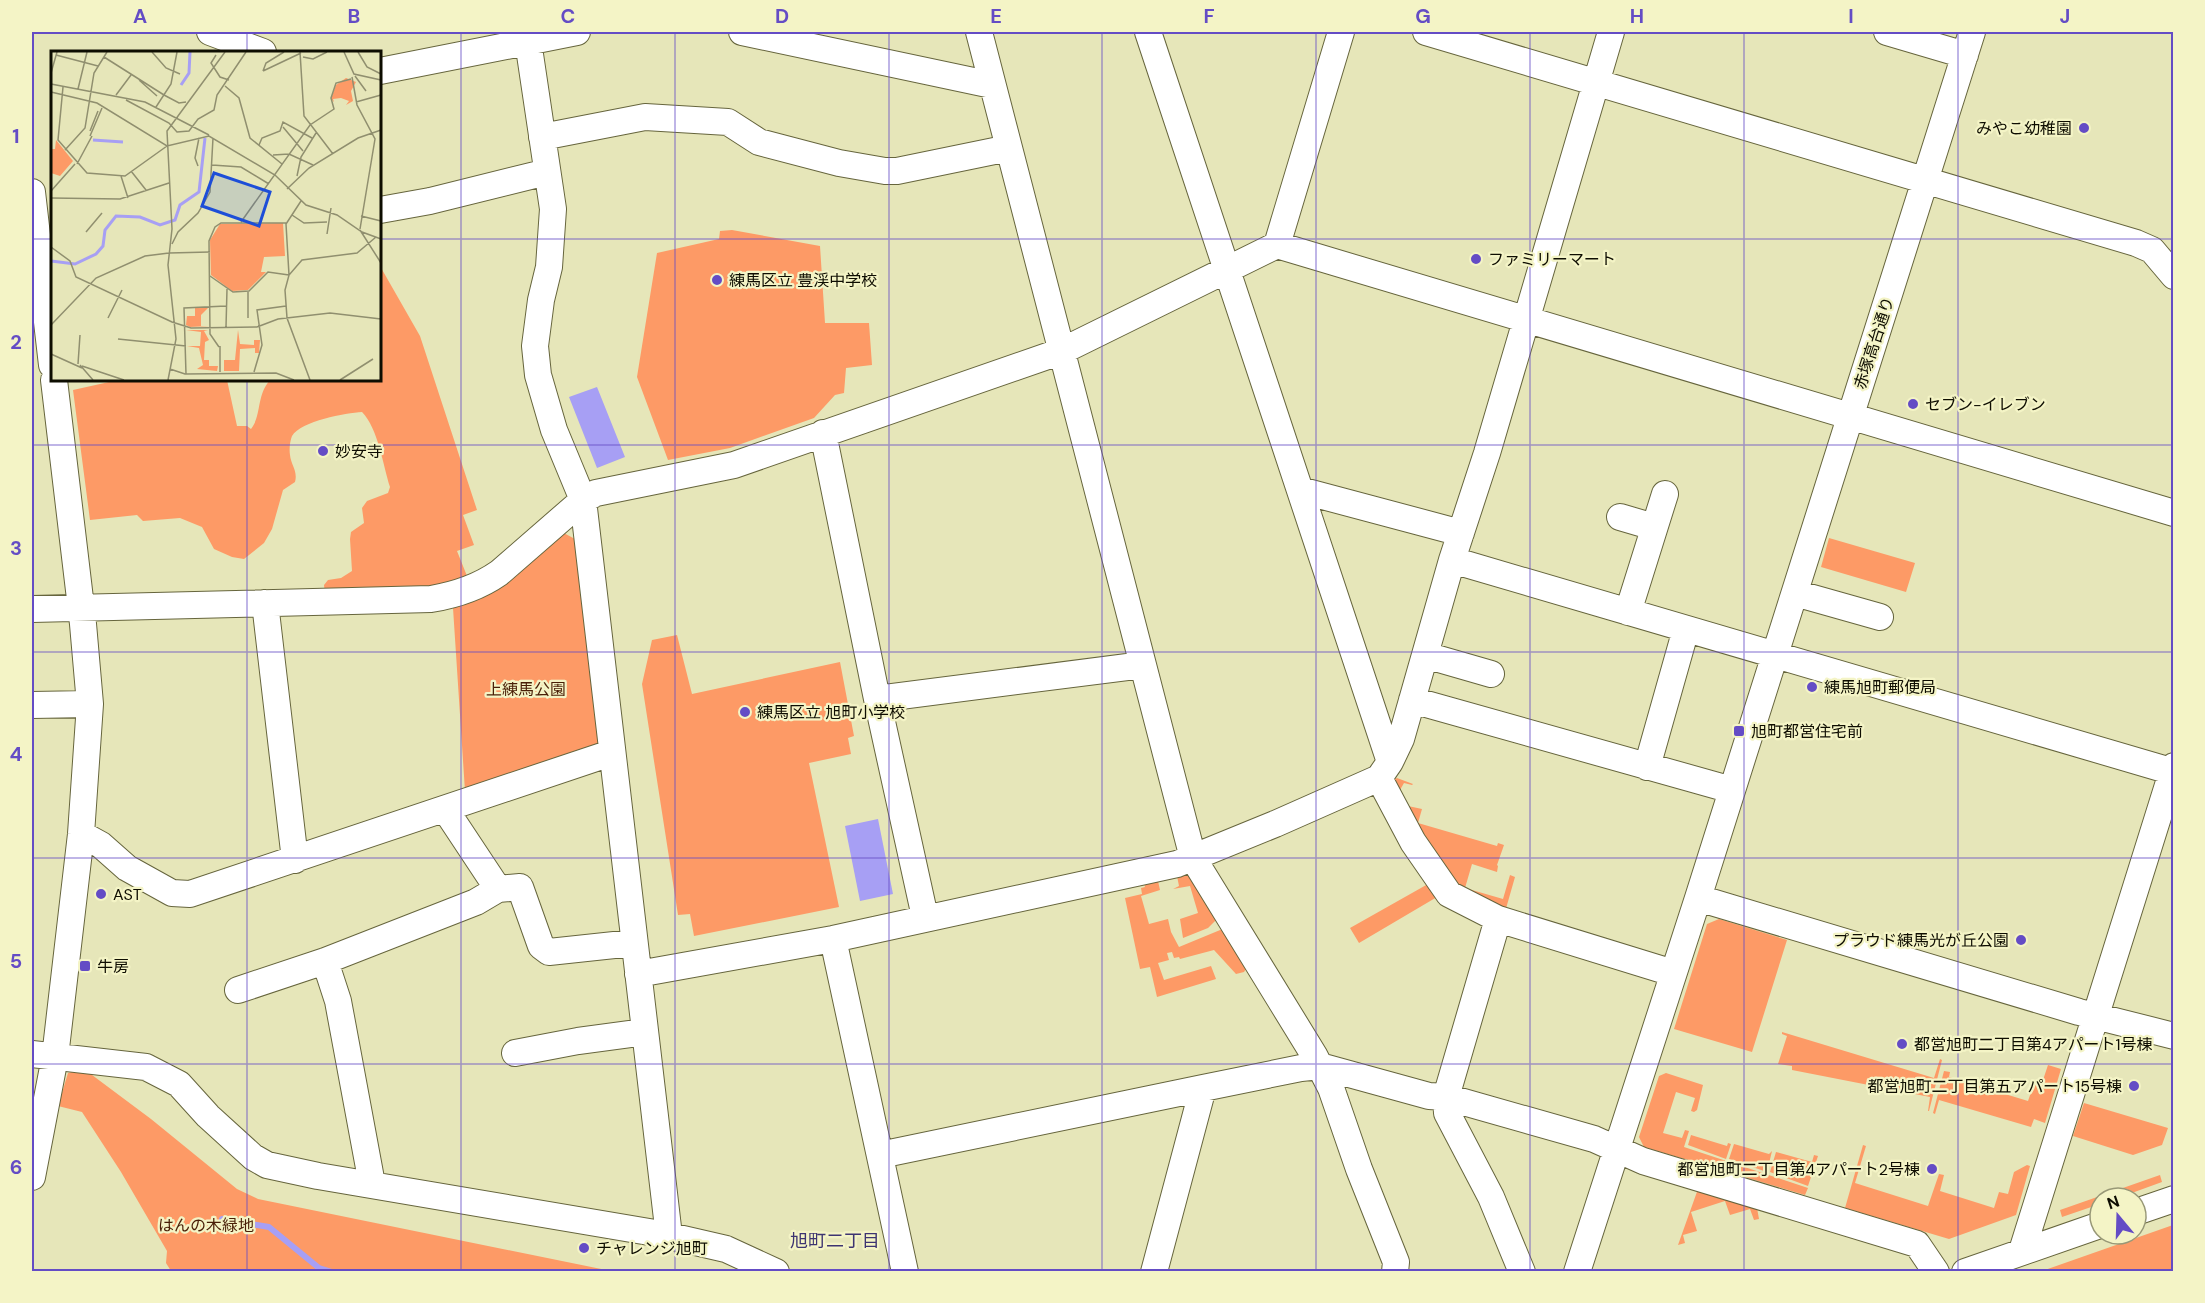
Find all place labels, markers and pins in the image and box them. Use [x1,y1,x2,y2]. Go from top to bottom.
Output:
place label: みやこ幼稚園 [1976,118,2072,139]
marker: みやこ幼稚園 [2077,121,2091,135]
place label: ファミリーマート [1488,249,1616,270]
marker: ファミリーマート [1469,252,1483,266]
place label: 練馬区立 豊渓中学校 [729,270,877,291]
marker: 練馬区立 豊渓中学校 [710,273,724,287]
place label: セブン-イレブン [1925,394,2046,415]
marker: セブン-イレブン [1906,397,1920,411]
place label: 妙安寺 [335,441,383,462]
marker: 妙安寺 [316,444,330,458]
place label: 練馬旭町郵便局 [1824,677,1936,698]
marker: 練馬旭町郵便局 [1805,680,1819,694]
place label: 練馬区立 旭町小学校 [757,702,905,723]
marker: 練馬区立 旭町小学校 [738,705,752,719]
place label: 旭町都営住宅前 [1751,721,1863,742]
marker: 旭町都営住宅前 [1732,724,1746,738]
place label: AST [113,884,142,905]
marker: AST [94,887,108,901]
place label: プラウド練馬光が丘公園 [1833,930,2009,951]
marker: プラウド練馬光が丘公園 [2014,933,2028,947]
place label: 牛房 [97,956,129,977]
marker: 牛房 [78,959,92,973]
place label: 都営旭町二丁目第4アパート1号棟 [1914,1034,2152,1055]
marker: 都営旭町二丁目第4アパート1号棟 [1895,1037,1909,1051]
place label: 都営旭町二丁目第五アパート15号棟 [1868,1076,2122,1097]
marker: 都営旭町二丁目第五アパート15号棟 [2127,1079,2141,1093]
place label: 都営旭町二丁目第4アパート2号棟 [1677,1159,1920,1180]
marker: 都営旭町二丁目第4アパート2号棟 [1925,1162,1939,1176]
place label: チャレンジ旭町 [596,1238,708,1259]
marker: チャレンジ旭町 [577,1241,591,1255]

